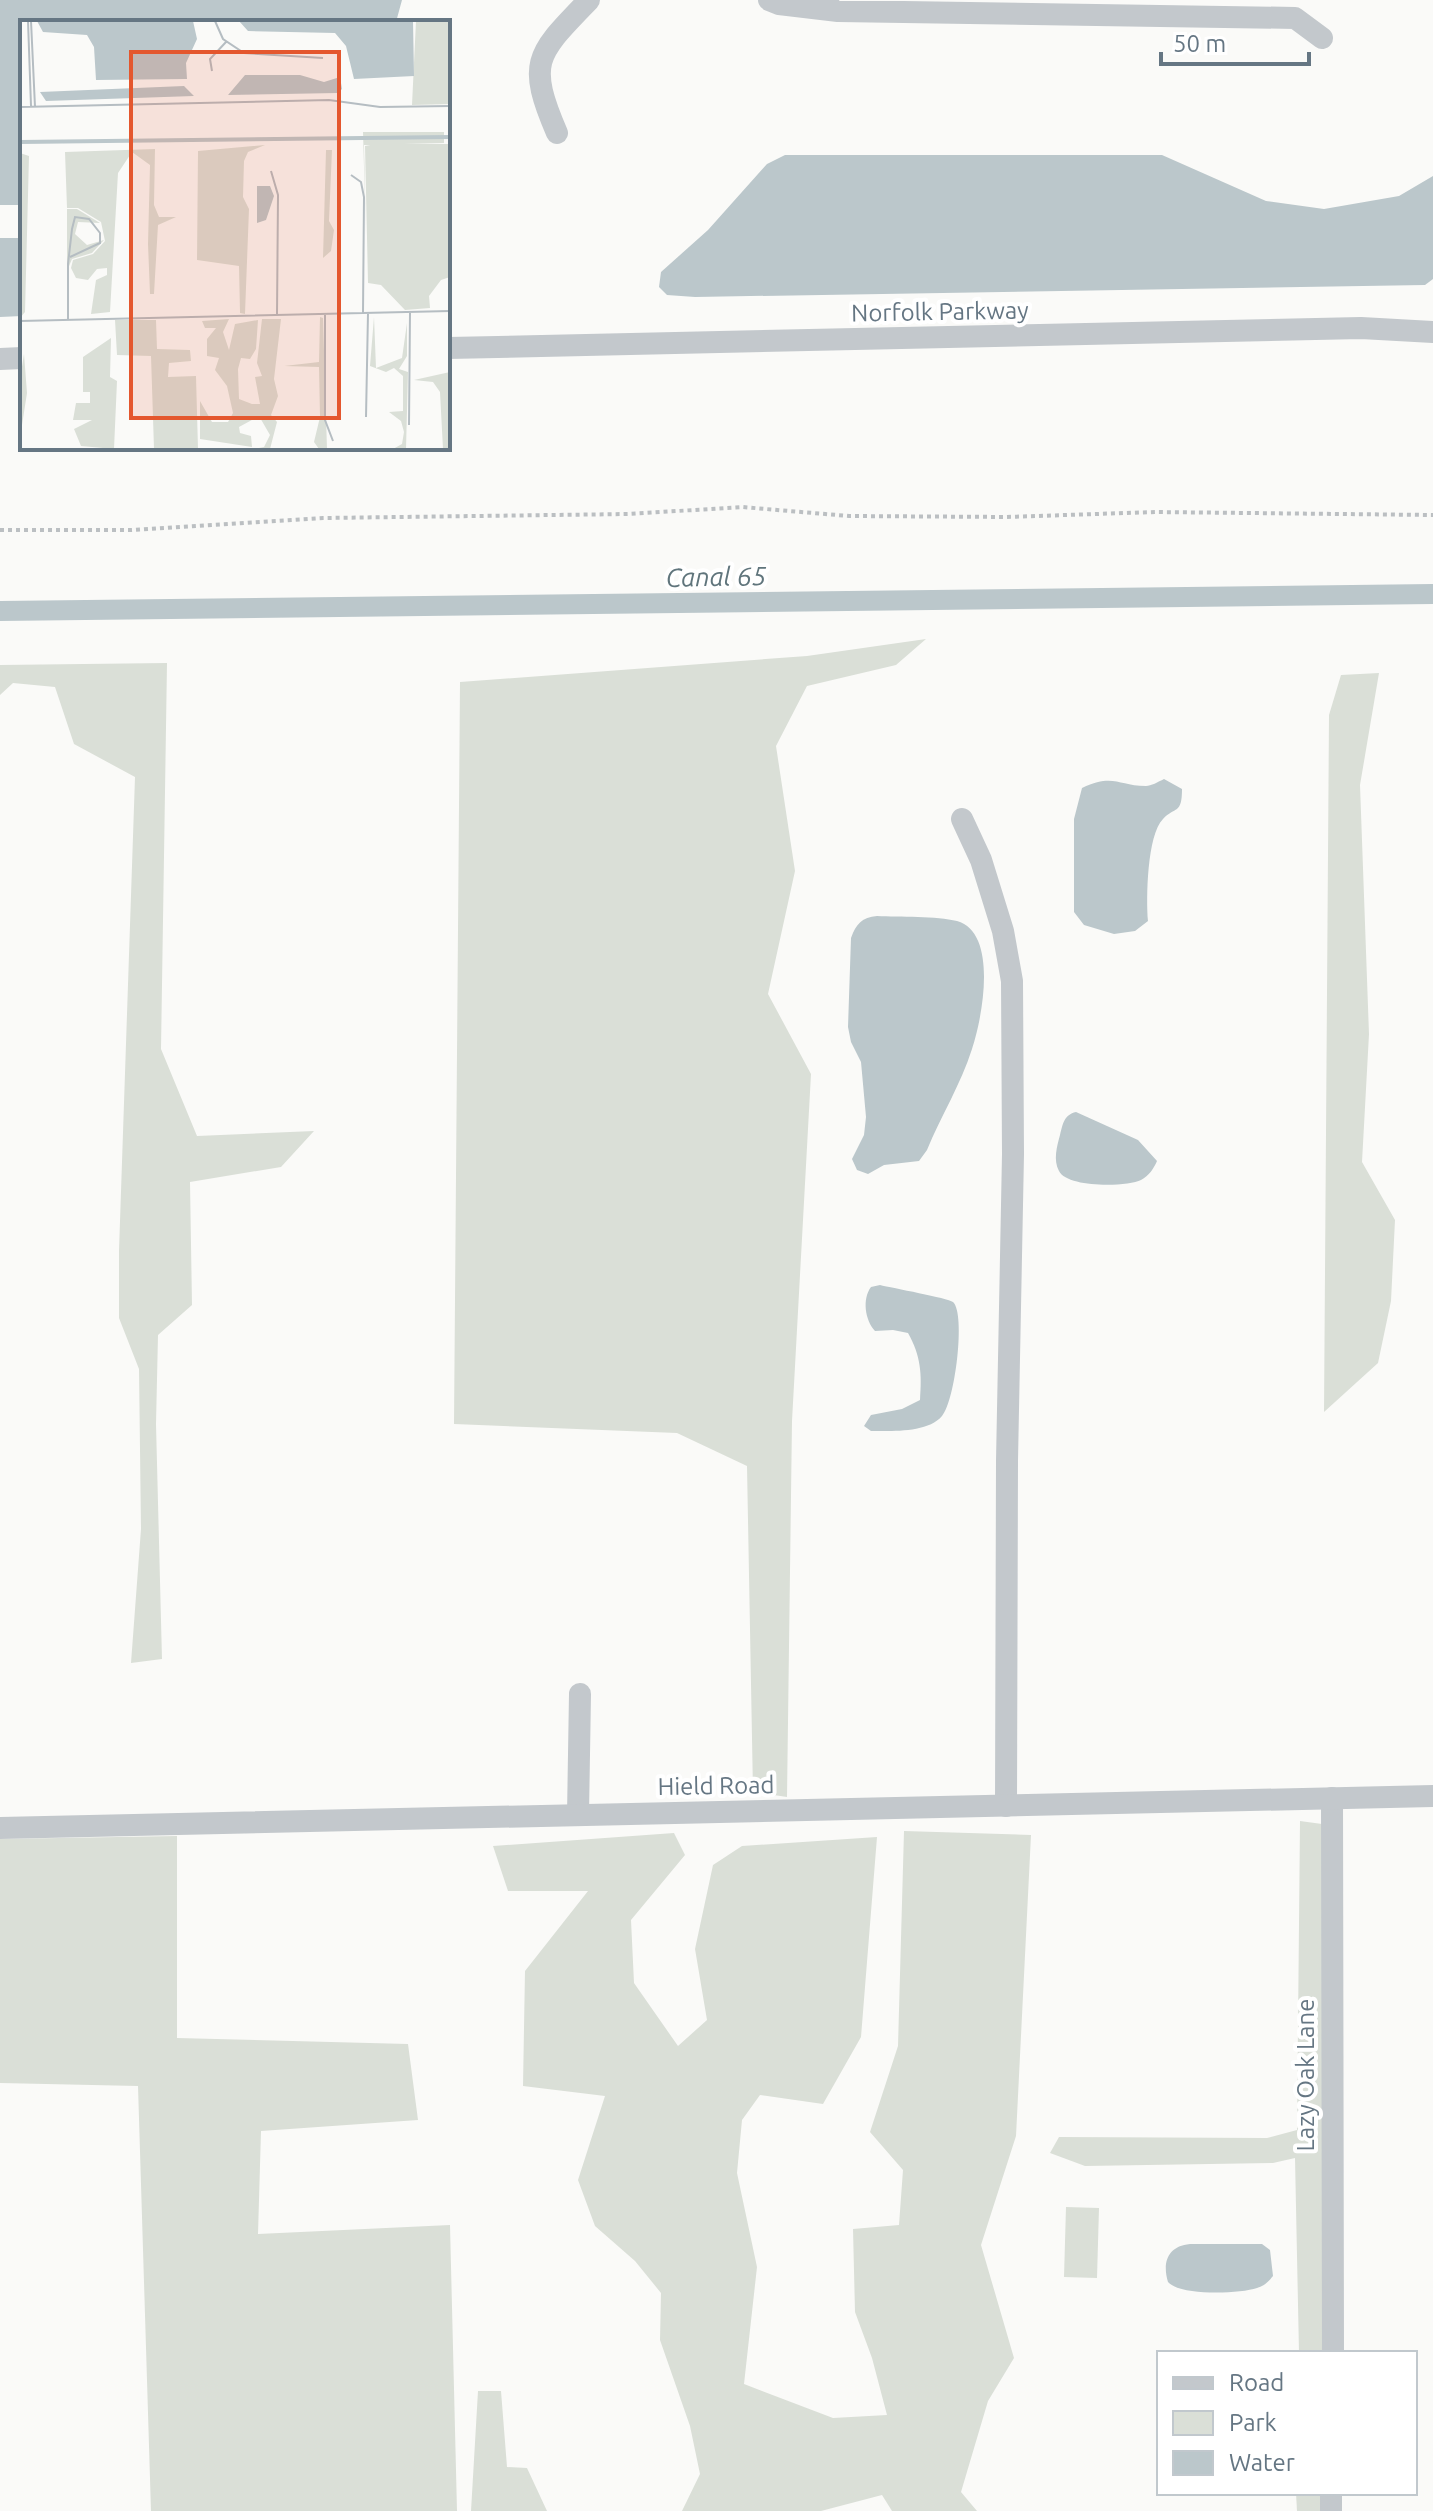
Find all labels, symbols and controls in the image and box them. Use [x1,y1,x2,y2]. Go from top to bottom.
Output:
scale bar [1161,16,1309,66]
inset map [20,20,450,450]
text: 50 m [1173,30,1226,57]
street label: Norfolk Parkway [851,296,1029,327]
water label: Canal 65 [665,561,767,592]
street label: Hield Road [657,1771,775,1800]
street label: Lazy Oak Lane [1292,1999,1319,2151]
legend [1157,2351,1417,2495]
text: Road [1229,2369,1284,2396]
text: Park [1229,2409,1277,2436]
text: Water [1229,2449,1295,2476]

